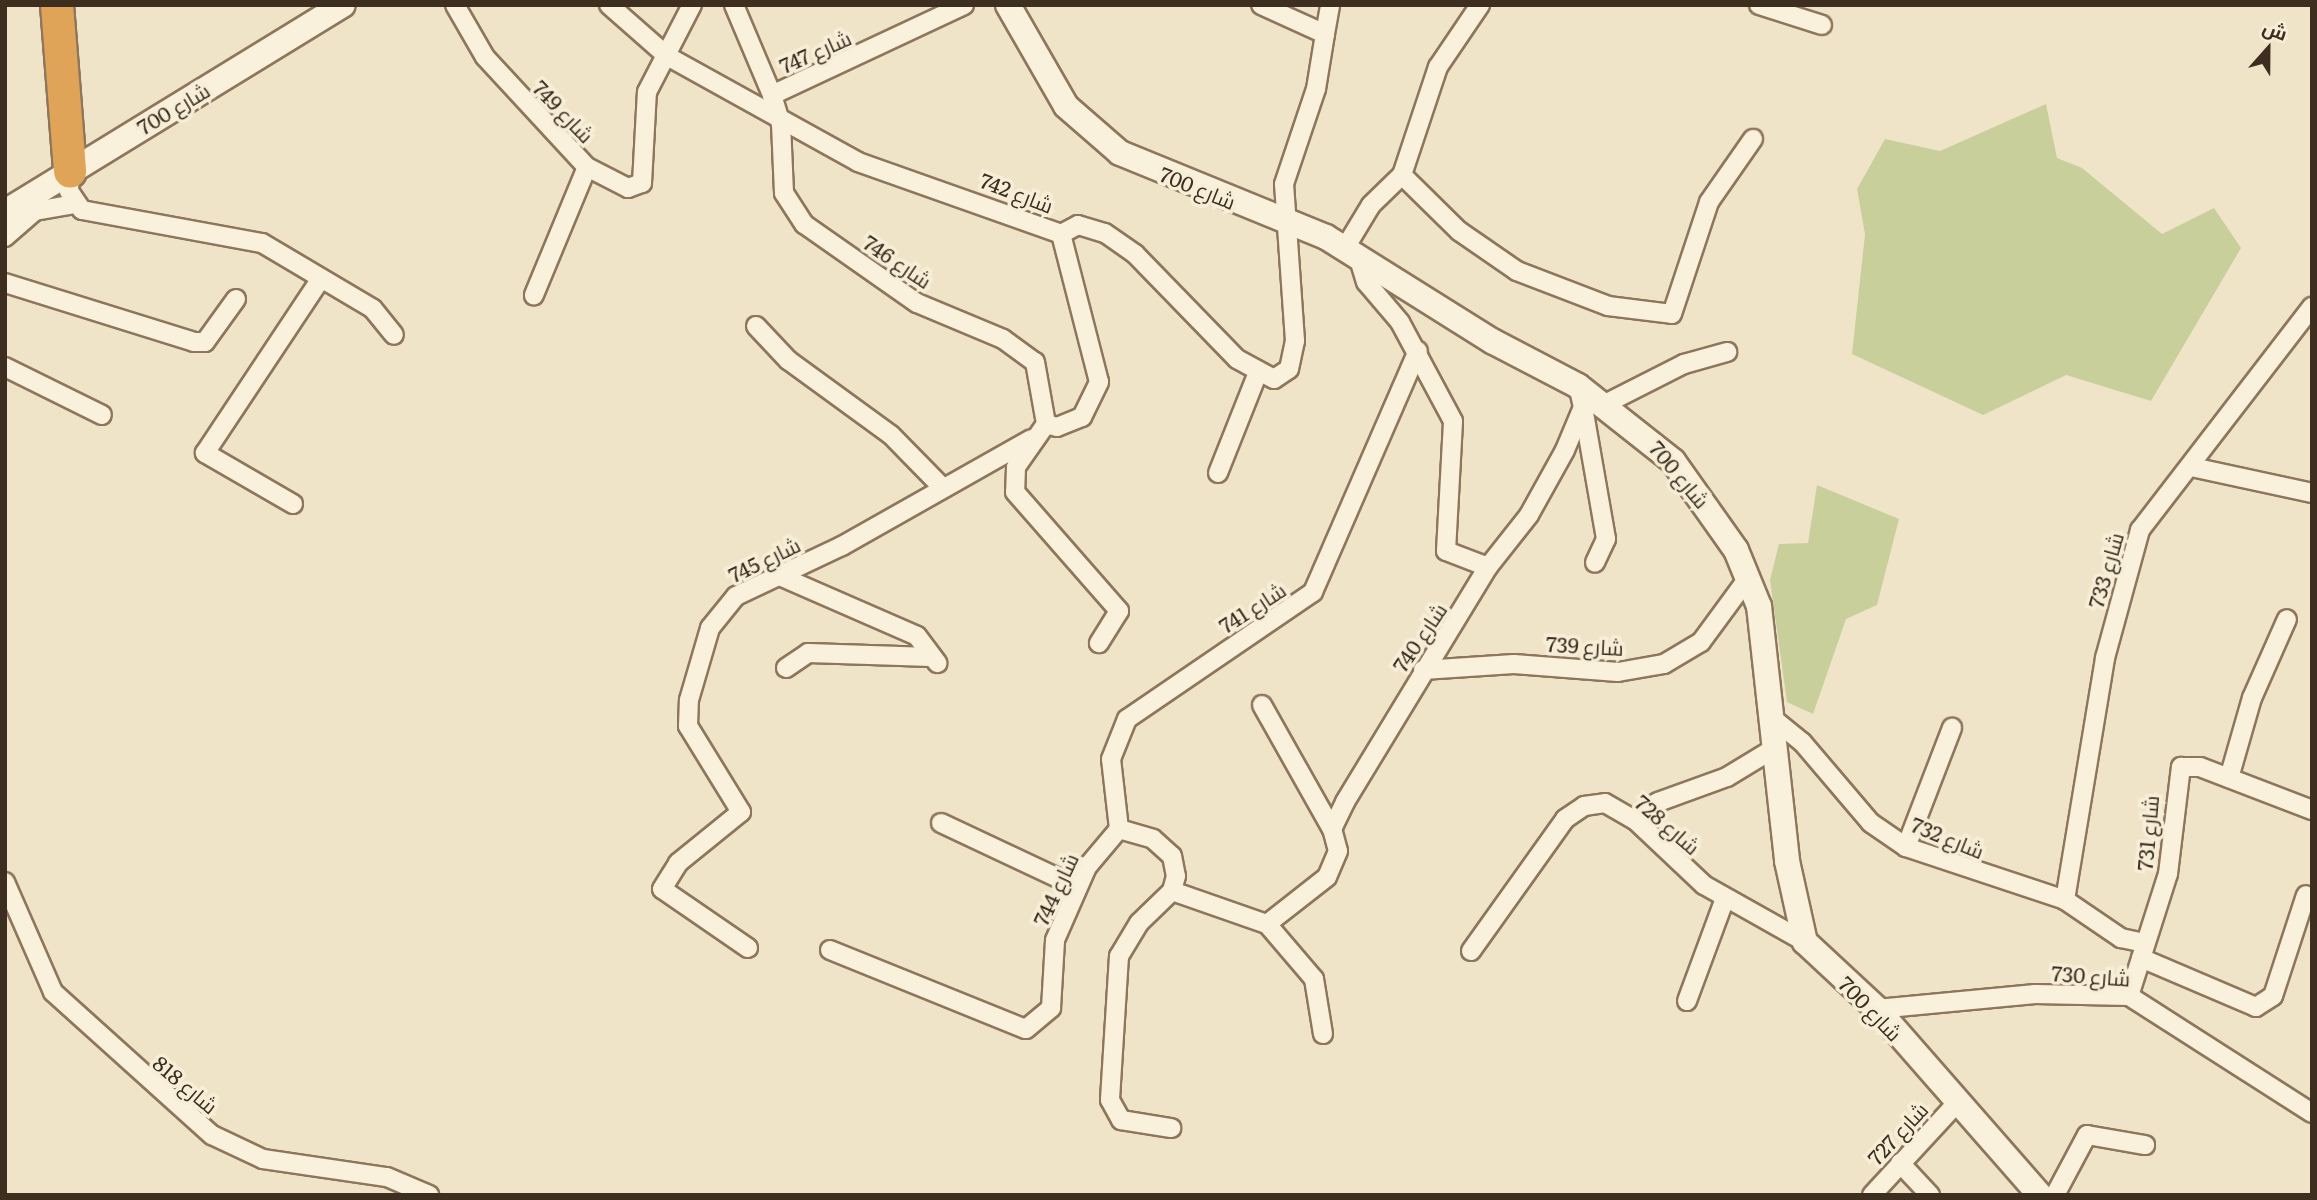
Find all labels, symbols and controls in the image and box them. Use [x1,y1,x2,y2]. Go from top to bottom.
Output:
text: ش [2259,12,2292,47]
north arrow [2233,14,2303,84]
street label: شارع 747 [775,24,855,78]
street label: شارع 749 [528,75,600,147]
street label: شارع 700 [132,77,214,139]
street label: شارع 700 [1156,160,1240,214]
street label: شارع 742 [977,167,1057,217]
street label: شارع 746 [859,229,937,293]
street label: شارع 700 [1645,435,1715,513]
street label: شارع 733 [2082,529,2128,611]
street label: شارع 745 [724,531,804,587]
street label: شارع 741 [1214,576,1290,638]
street label: شارع 740 [1387,598,1451,676]
street label: شارع 739 [1546,630,1624,660]
street label: شارع 728 [1630,789,1706,859]
street label: شارع 731 [2131,794,2163,872]
street label: شارع 732 [1908,811,1988,863]
street label: شارع 744 [1027,849,1083,929]
street label: شارع 730 [2051,960,2131,990]
street label: شارع 700 [1834,971,1908,1045]
street label: شارع 818 [149,1050,223,1118]
street label: شارع 727 [1862,1096,1932,1170]

